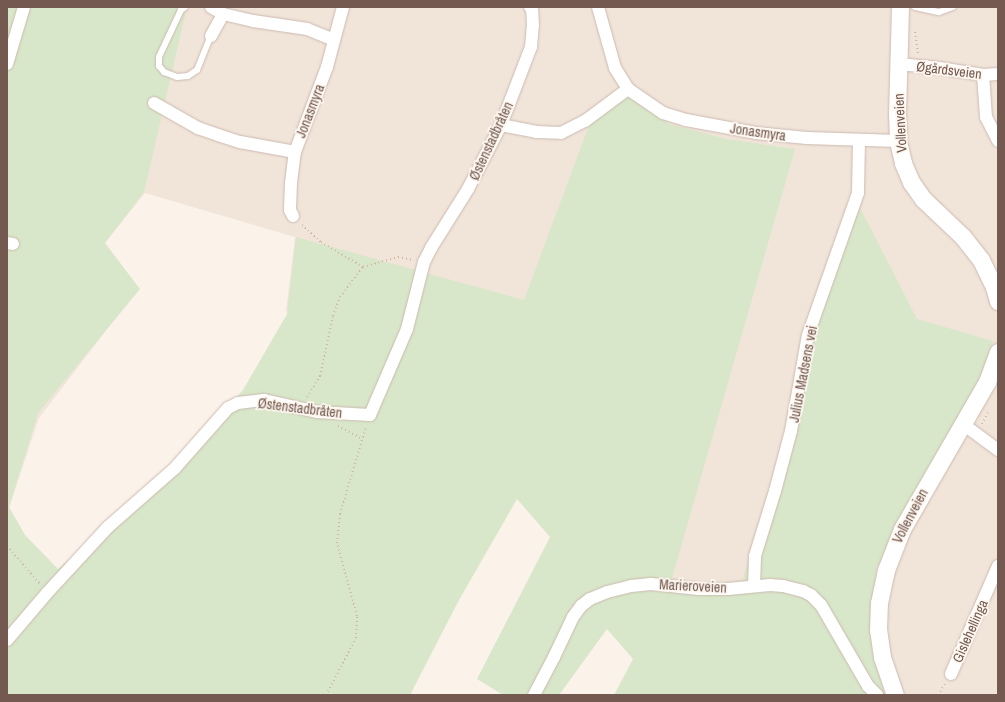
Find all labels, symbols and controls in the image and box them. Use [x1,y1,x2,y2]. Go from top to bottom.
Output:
street label: Øgårdsveien [915,58,983,82]
street label: Jonasmyra [292,82,328,140]
street label: Vollenveien [890,93,910,153]
street label: Østenstadbråten [465,99,517,183]
street label: Jonasmyra [729,120,787,144]
street label: Julius Madsens vei [785,324,821,424]
street label: Østenstadbråten [257,394,343,422]
street label: Vollenveien [889,486,931,546]
street label: Marieroveien [659,576,727,596]
street label: Gislehellinga [949,597,991,665]

